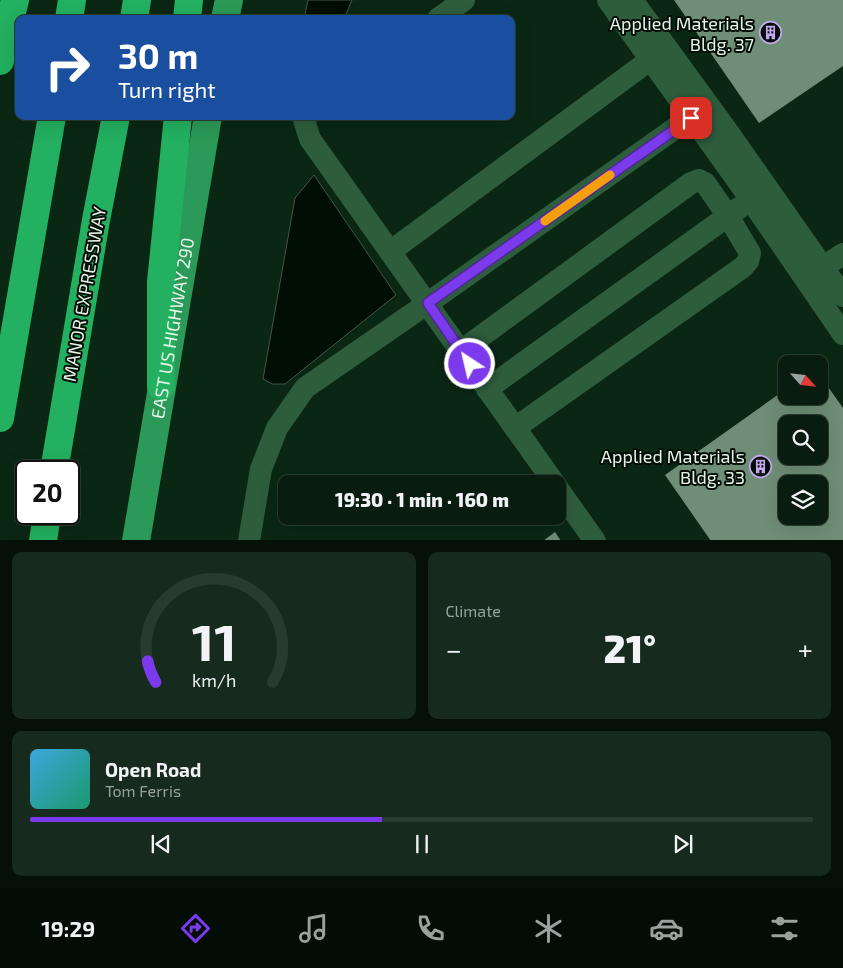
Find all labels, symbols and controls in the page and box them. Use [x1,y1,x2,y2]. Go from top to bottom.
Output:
place label: Applied Materials Bldg. 37 [610,12,754,55]
building icon: Applied Materials Bldg. 37 [758,21,782,45]
text: 30 m [118,34,198,76]
icon: right [35,35,100,100]
text: Turn right [118,76,216,102]
pin [670,97,712,139]
icon: arrive [677,104,705,132]
street label: MANOR EXPRESSWAY [58,204,110,383]
street label: EAST US HIGHWAY 290 [146,236,198,420]
position arrow [443,337,495,389]
north arrow [778,355,828,405]
map controls [778,355,828,525]
button: search [778,415,828,465]
place label: Applied Materials Bldg. 33 [601,445,745,488]
building icon: Applied Materials Bldg. 33 [749,454,773,478]
speed limit sign: 20 [15,460,80,525]
button: layers [778,475,828,525]
text: 19:30 · 1 min · 160 m [335,488,509,511]
text: Climate [446,601,501,620]
text: 11 [191,609,236,671]
text: 21° [604,625,656,671]
text: − [446,632,462,666]
text: + [798,632,813,666]
text: km/h [192,669,236,691]
text: Open Road [105,758,201,781]
text: Tom Ferris [105,781,181,800]
icon: previous [147,830,175,858]
icon: pause [408,830,436,858]
icon: next [669,830,697,858]
icon: directions [178,911,213,946]
icon: music [296,911,331,946]
icon: phone [413,911,448,946]
icon: climate [531,911,566,946]
icon: car [649,911,684,946]
icon: filters [767,911,802,946]
text: 19:29 [41,915,95,941]

